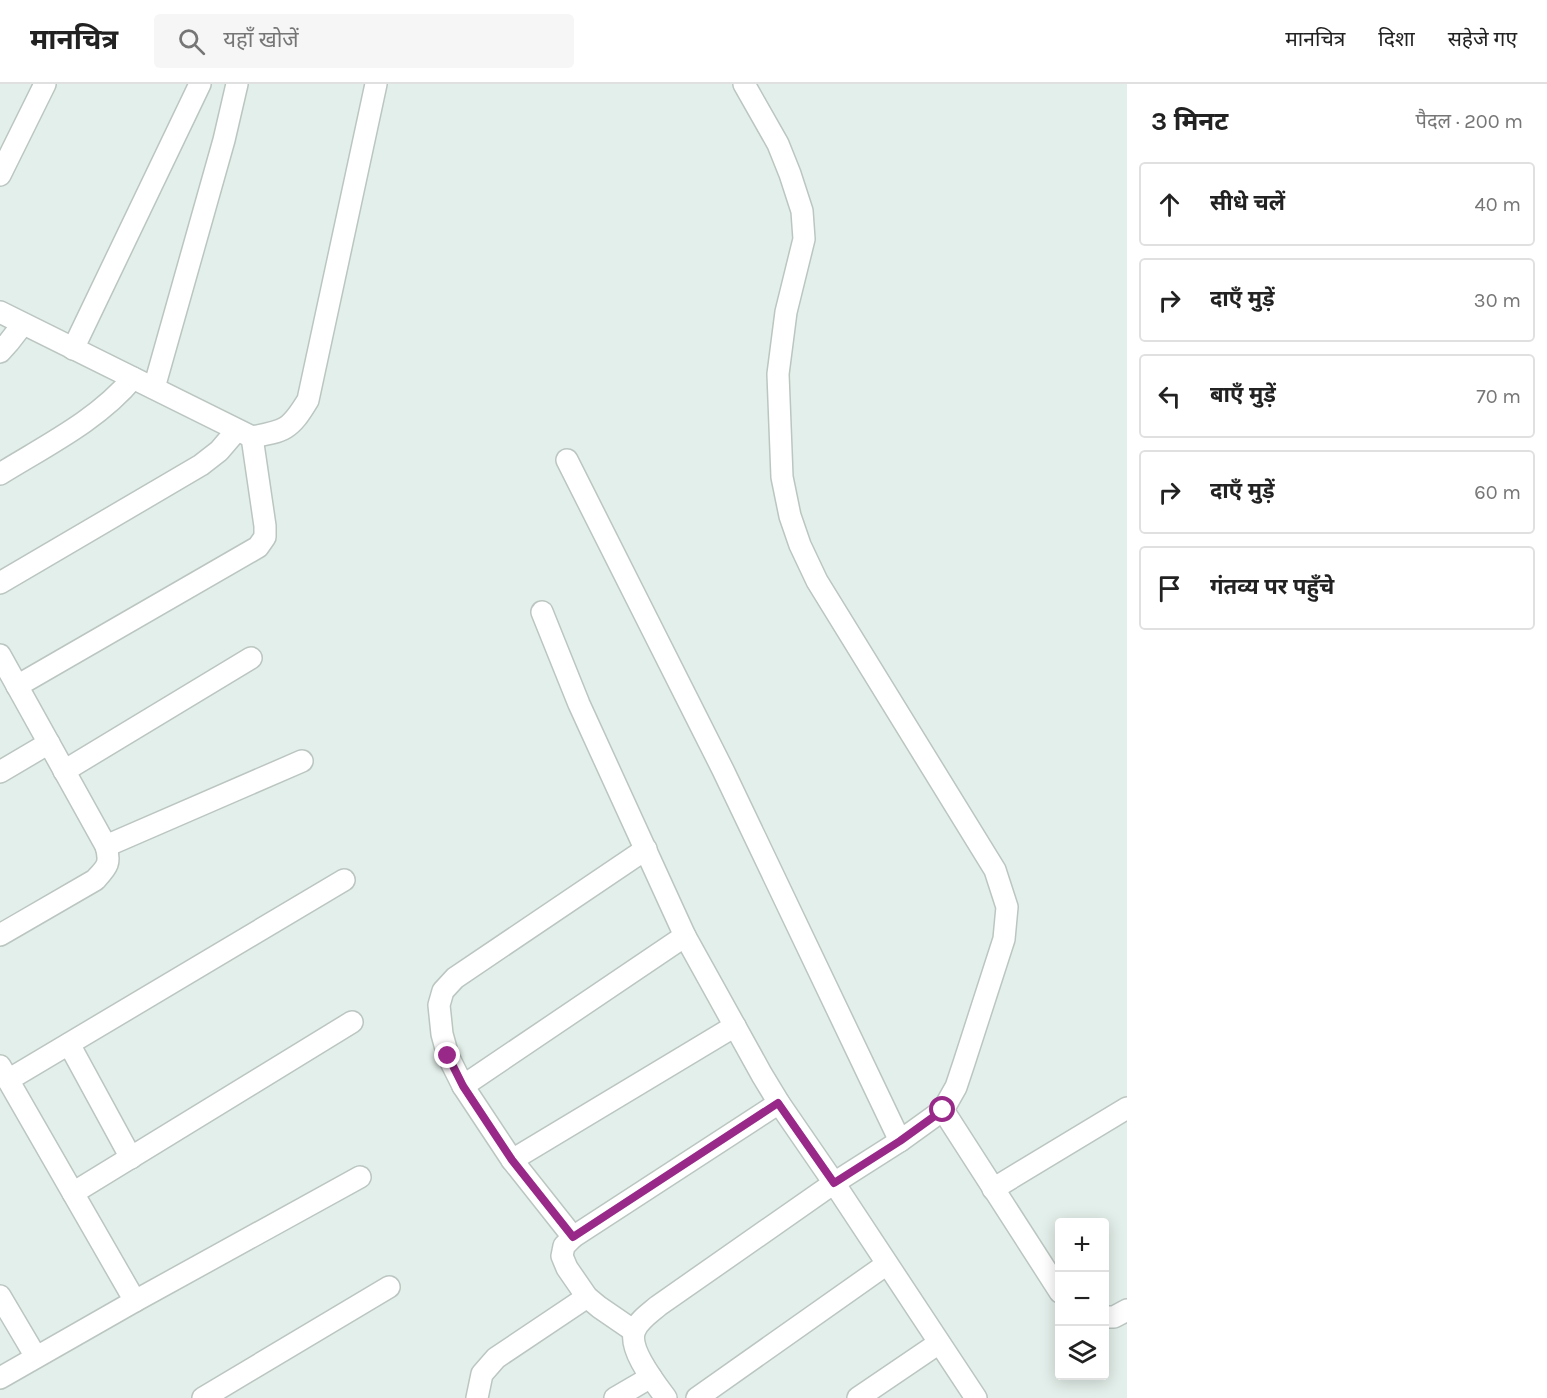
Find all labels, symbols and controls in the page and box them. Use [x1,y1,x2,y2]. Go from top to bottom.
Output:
search box [154,14,574,68]
text: मानचित्र [30,23,118,56]
icon: search [175,25,208,58]
text: यहाँ खोजें [223,27,299,53]
text: मानचित्र [1285,27,1345,51]
text: दिशा [1378,27,1415,51]
text: सहेजे गए [1448,27,1517,51]
text: 3 मिनट [1151,106,1228,137]
text: पैदल · 200 m [1416,110,1523,133]
icon: ahead [1153,188,1186,221]
text: सीधे चलें [1210,190,1285,216]
text: 40 m [1475,193,1521,216]
icon: right [1153,284,1186,317]
text: दाएँ मुड़ें [1210,286,1275,312]
text: 30 m [1474,289,1521,312]
icon: left [1153,380,1186,413]
text: बाएँ मुड़ें [1210,382,1276,408]
text: 70 m [1476,385,1521,408]
icon: right [1153,476,1186,509]
text: दाएँ मुड़ें [1210,478,1275,504]
text: 60 m [1474,481,1521,504]
icon: arrive [1153,572,1186,605]
text: गंतव्य पर पहुँचे [1210,574,1334,600]
route end [434,1042,460,1068]
route start [929,1096,955,1122]
map controls [1055,1218,1109,1380]
button: + [1055,1218,1109,1272]
button: − [1055,1272,1109,1326]
button: layers [1055,1326,1109,1380]

